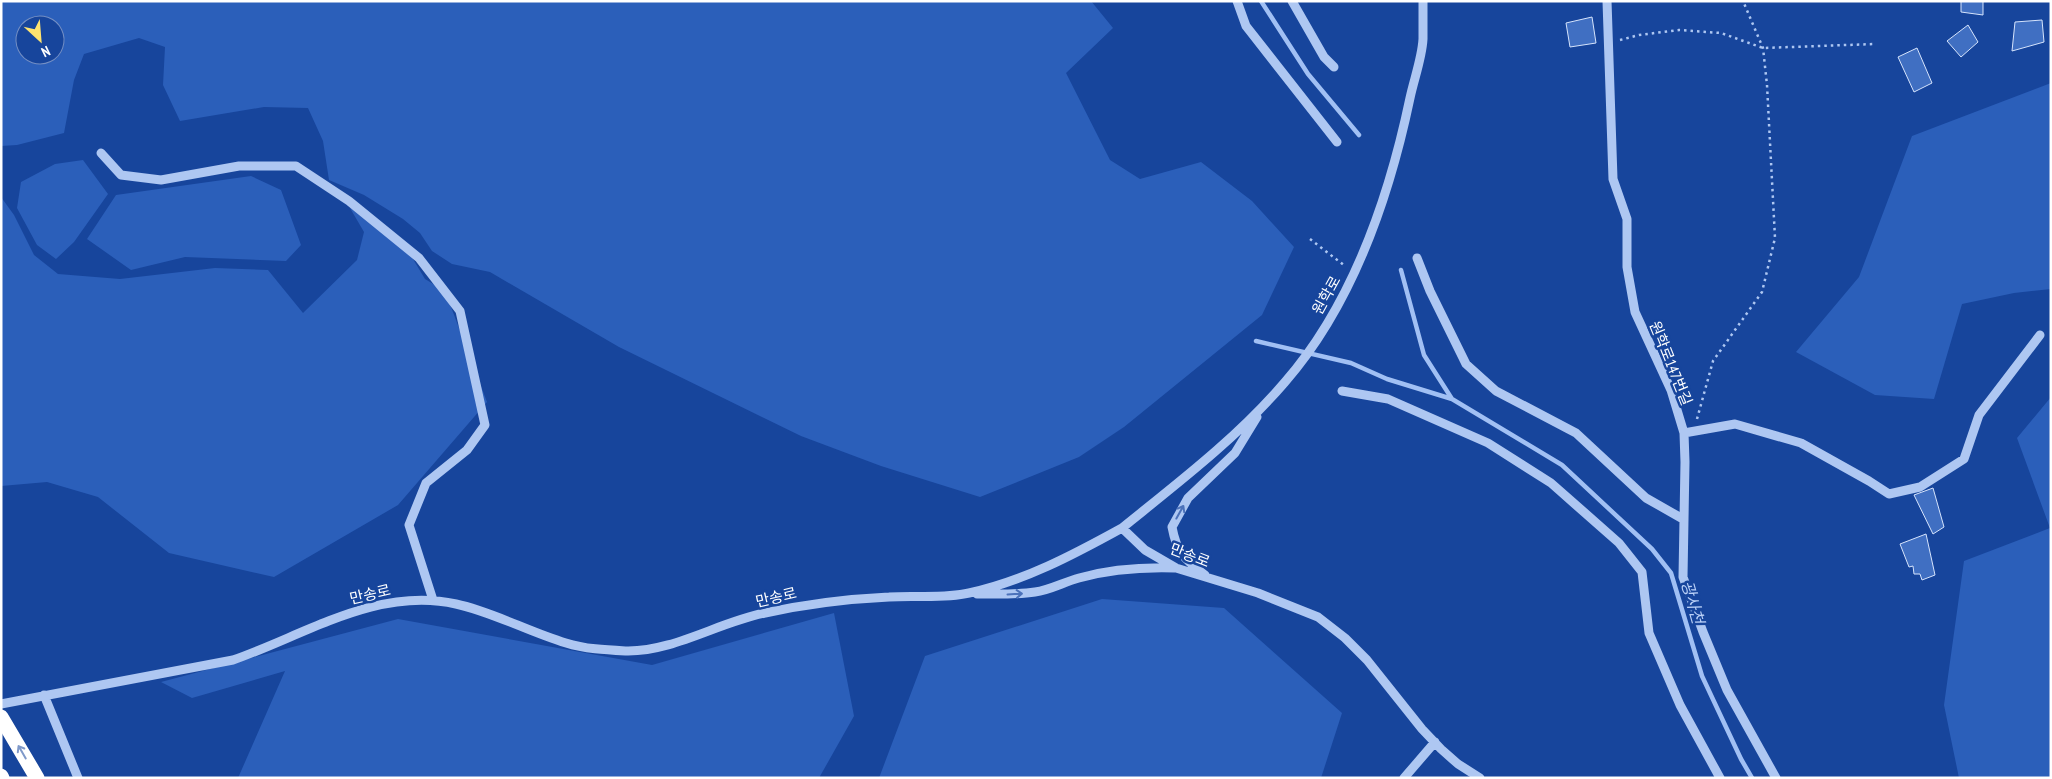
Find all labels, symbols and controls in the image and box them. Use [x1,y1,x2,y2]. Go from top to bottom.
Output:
north arrow [15,15,65,65]
text: N [38,42,53,61]
street label: 원학로 [1308,272,1344,318]
street label: 원학로147번길 [1645,318,1697,408]
one-way arrow [1176,505,1186,520]
street label: 만송로 [1167,539,1213,571]
water label: 광사천 [1677,578,1709,628]
street label: 만송로 [348,580,392,608]
street label: 만송로 [754,583,798,611]
one-way arrow [1007,589,1023,599]
one-way arrow [16,745,26,760]

